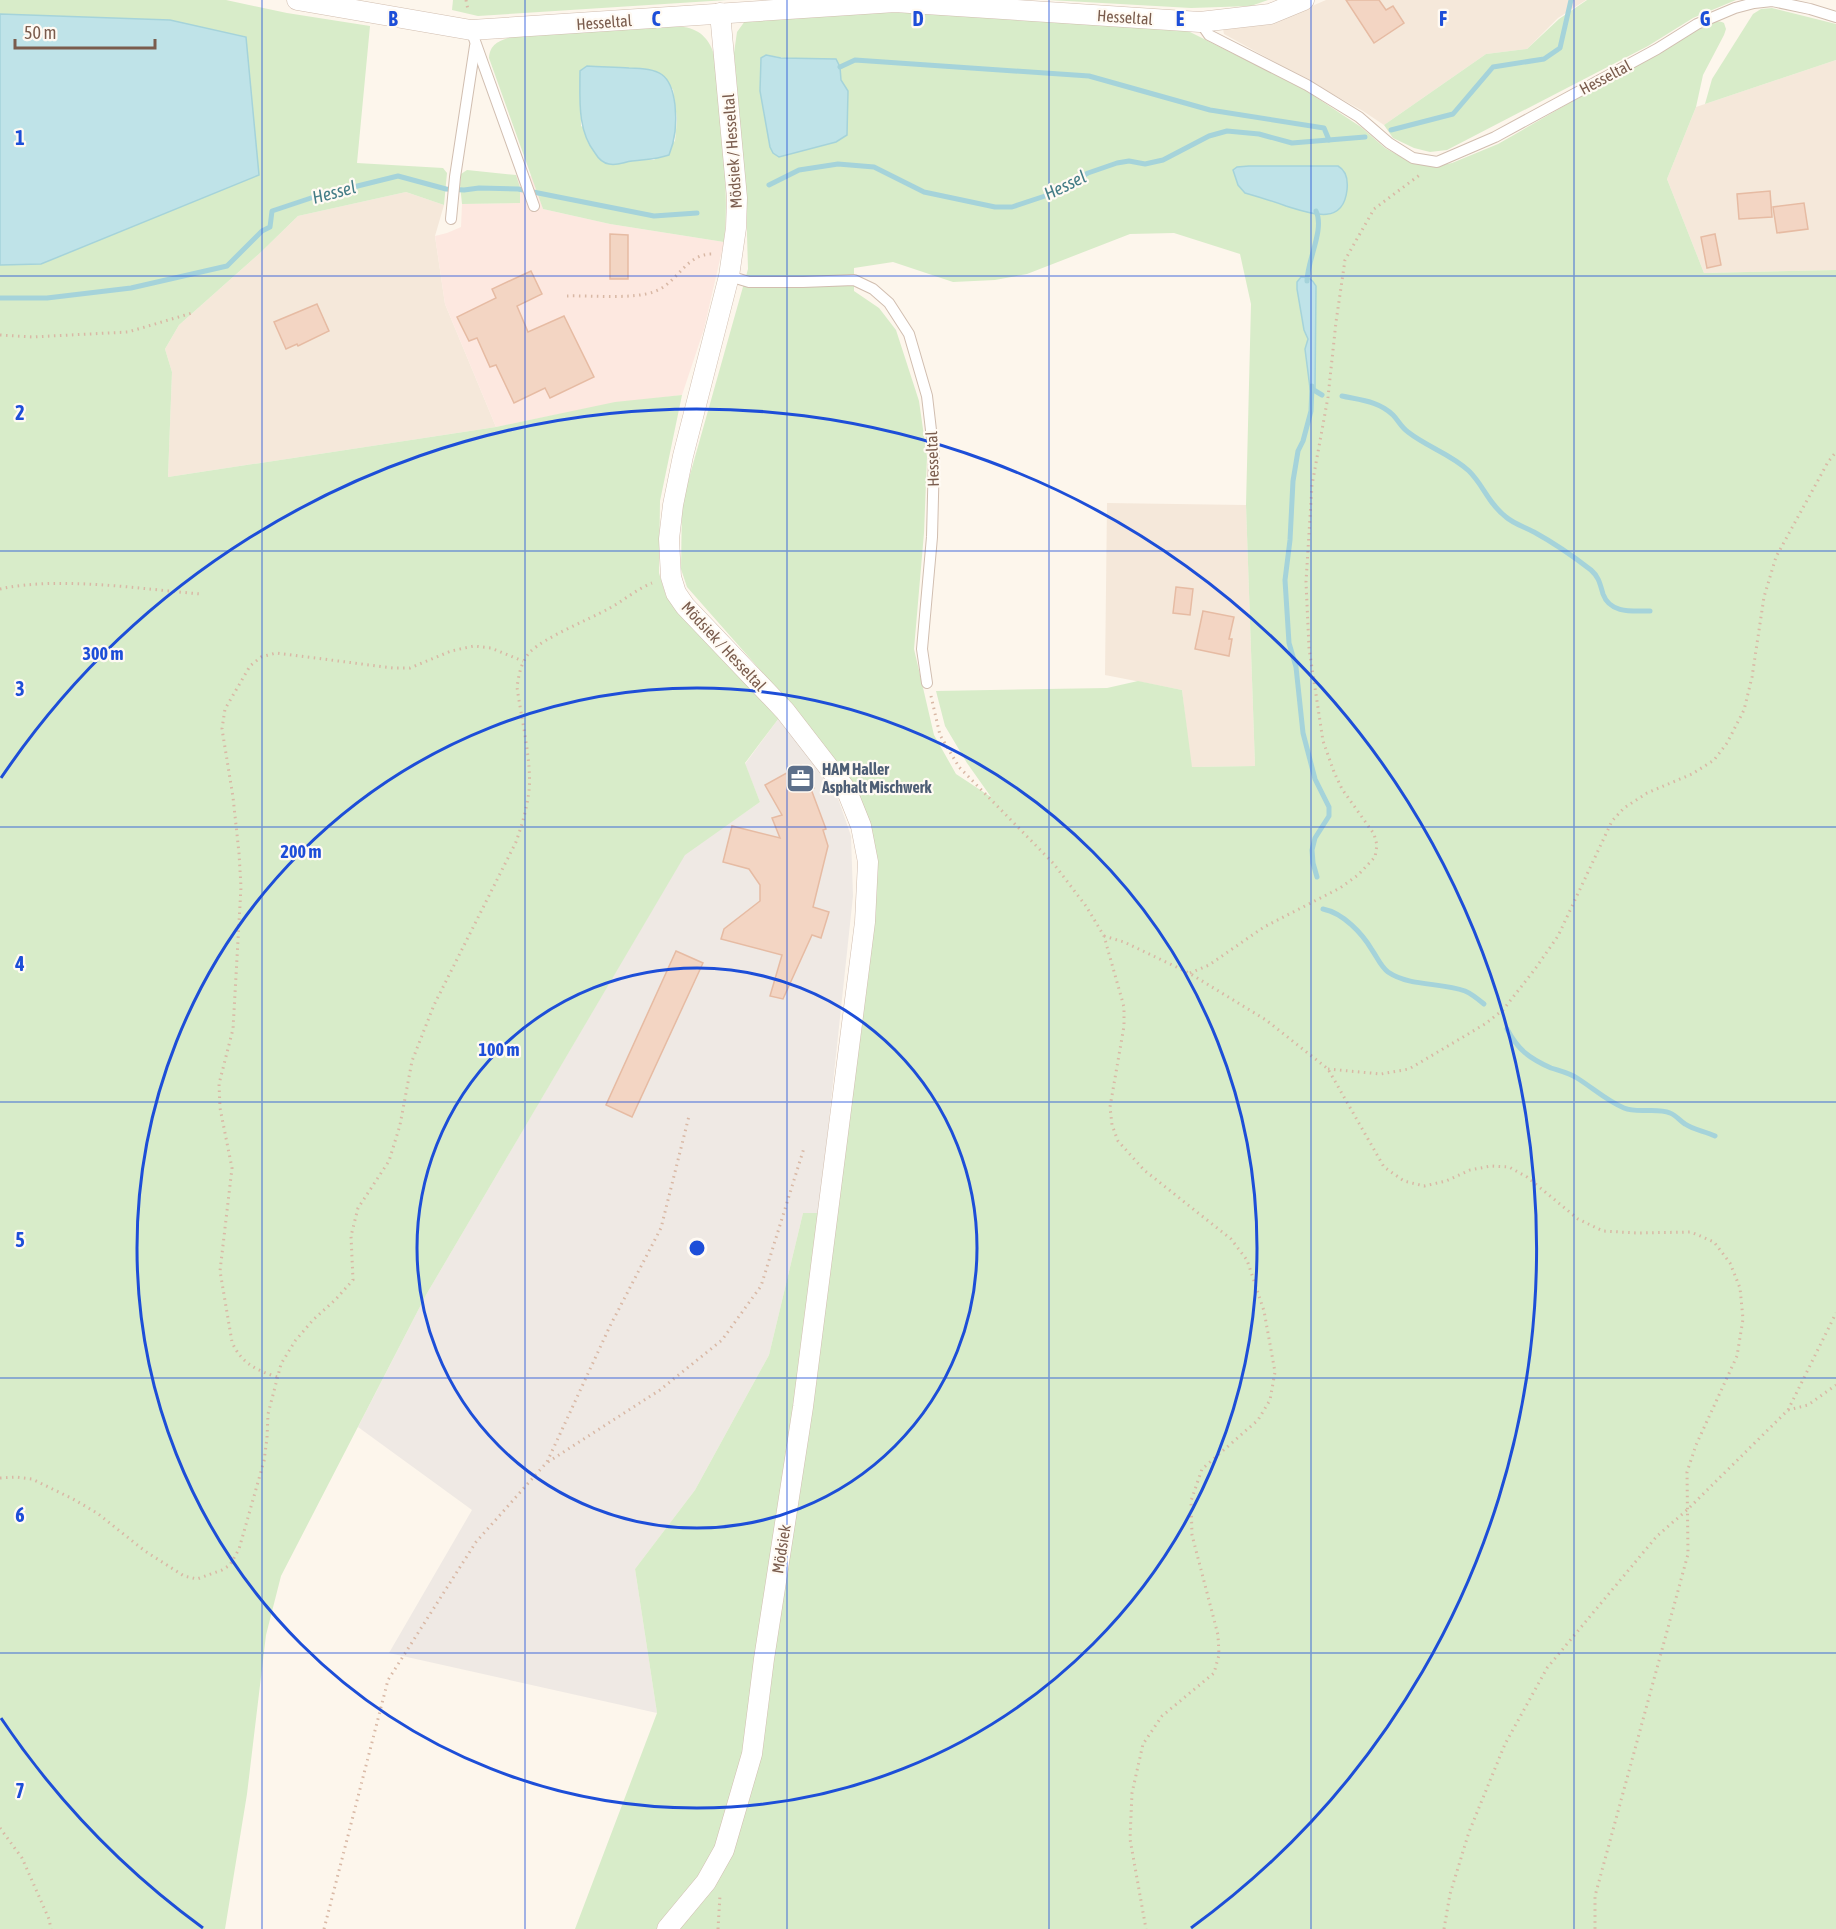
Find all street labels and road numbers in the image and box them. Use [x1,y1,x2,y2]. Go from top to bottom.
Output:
street label: Hesseltal [1097,6,1154,28]
street label: Hesseltal [576,11,633,33]
street label: Hesseltal [1576,56,1634,98]
street label: Mödsiek / Hesseltal [719,92,745,209]
street label: Hesseltal [922,430,942,487]
street label: Mödsiek / Hesseltal [678,598,770,695]
street label: Mödsiek [768,1523,794,1575]

